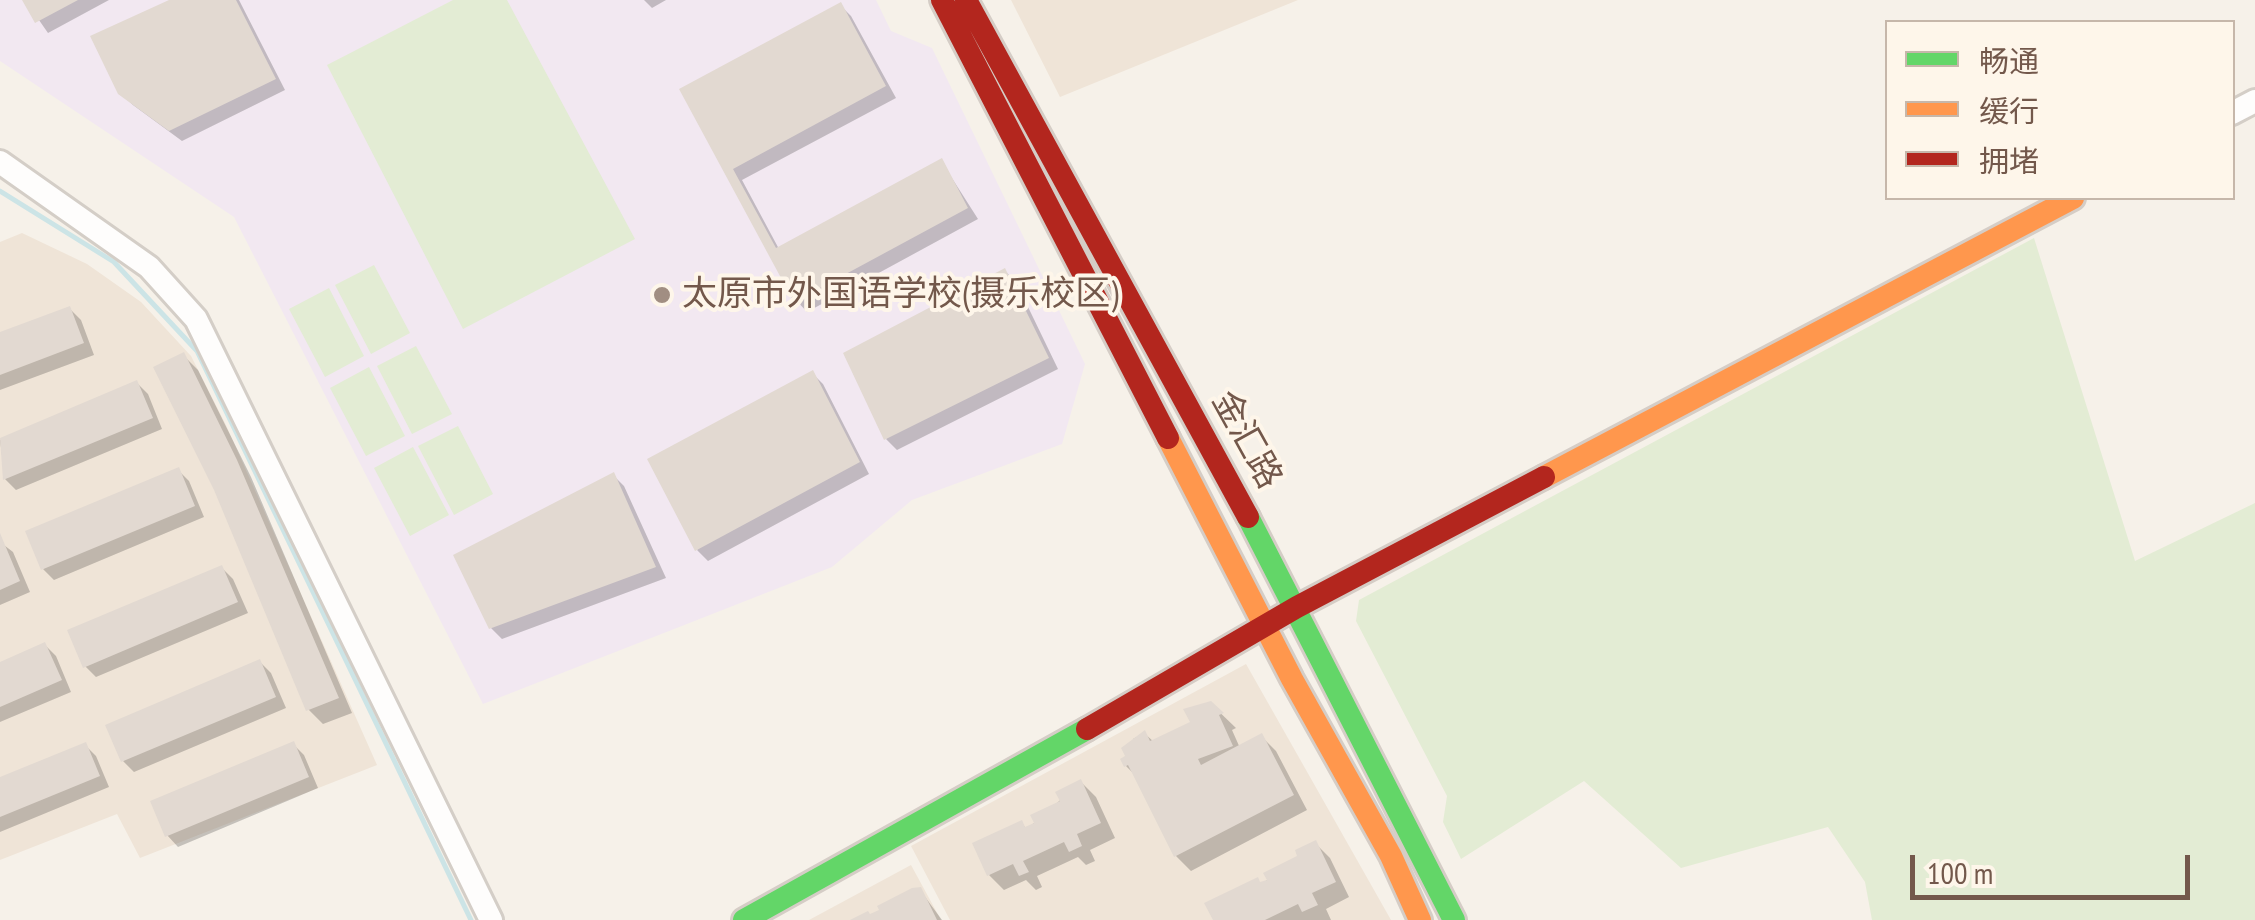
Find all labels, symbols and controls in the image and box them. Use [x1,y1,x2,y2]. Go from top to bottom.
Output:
legend [1885,20,2235,200]
text: 畅通 [1979,41,2039,80]
text: 缓行 [1979,91,2039,130]
text: 拥堵 [1979,141,2039,180]
place label: 太原市外国语学校(摄乐校区) [682,274,1118,316]
marker: 太原市外国语学校(摄乐校区) [651,284,673,306]
street label: 金汇路 [1202,384,1290,496]
scale bar [1915,835,2195,897]
text: 100 m [1927,853,1993,892]

